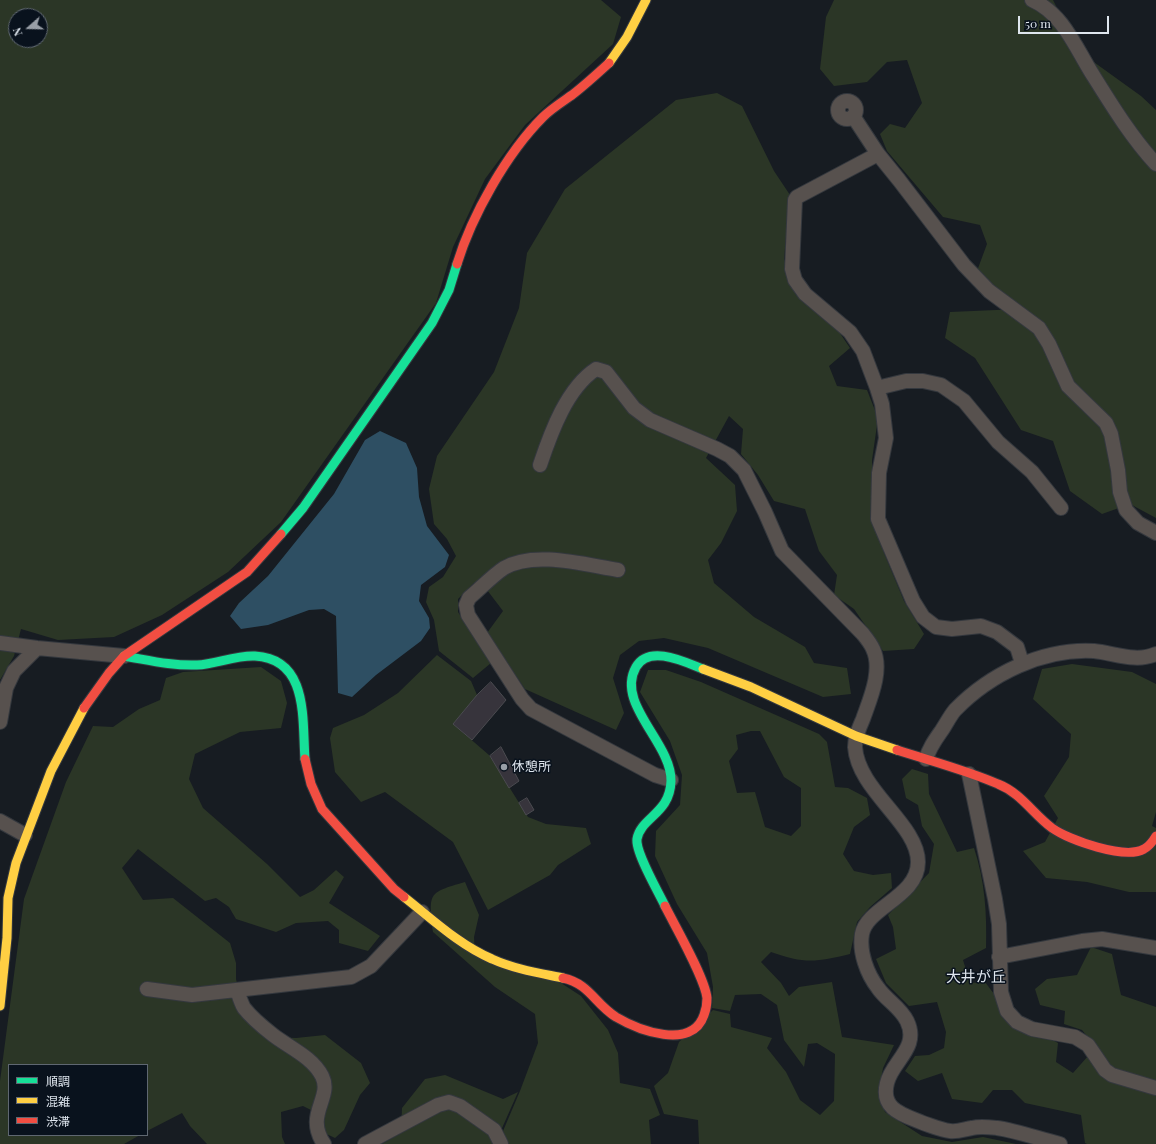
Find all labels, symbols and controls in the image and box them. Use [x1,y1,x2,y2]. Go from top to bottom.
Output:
north arrow [8,8,48,48]
scale bar [1020,8,1111,34]
text: 50 m [1025,15,1051,31]
text: N [9,26,26,38]
place label: 休憩所 [512,759,551,775]
marker: 休憩所 [499,762,509,772]
district label: 大井が丘 [946,968,1006,986]
legend [8,1064,148,1136]
text: 順調 [46,1073,70,1089]
text: 混雑 [46,1093,70,1109]
text: 渋滞 [46,1113,70,1129]

